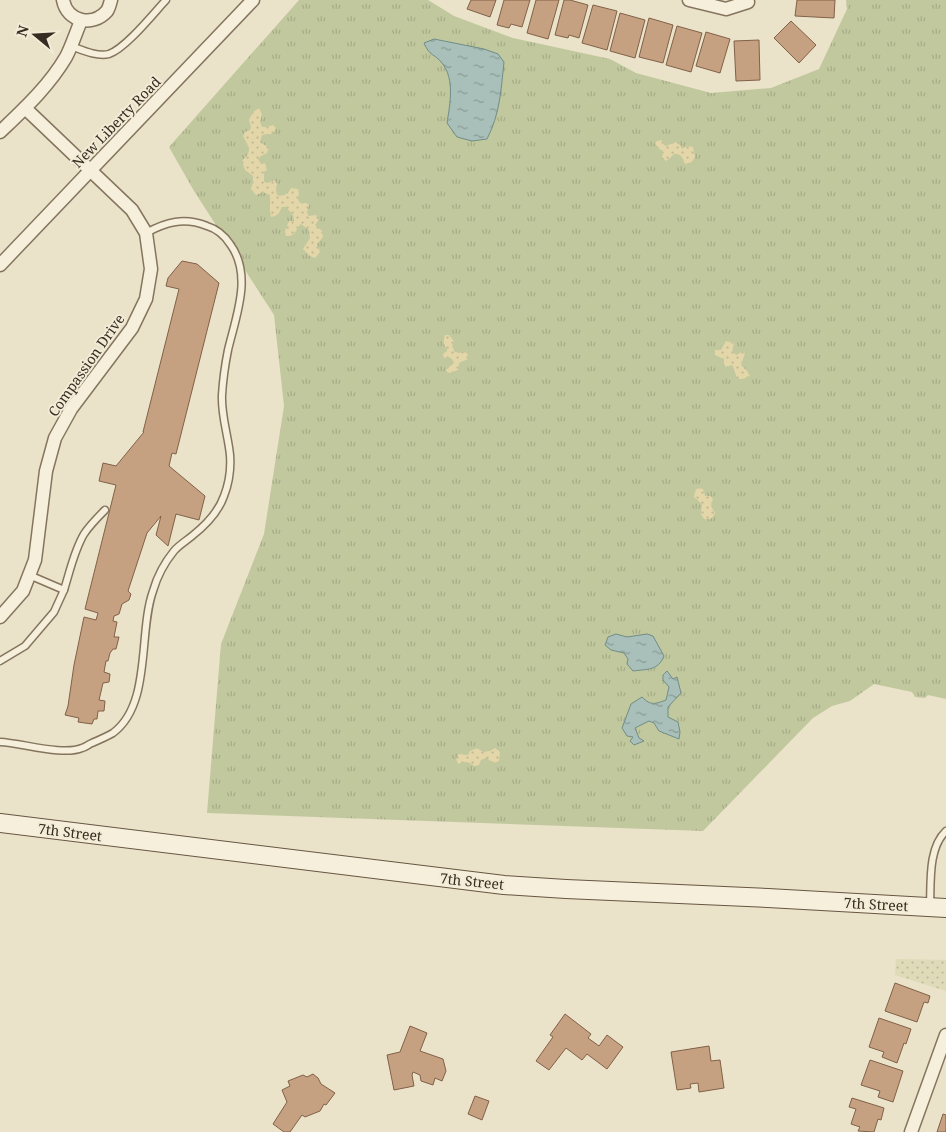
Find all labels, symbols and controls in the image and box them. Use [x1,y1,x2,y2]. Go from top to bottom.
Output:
north arrow [10,10,60,60]
text: N [11,23,33,39]
street label: New Liberty Road [67,72,165,172]
street label: Compassion Drive [43,310,129,420]
street label: 7th Street [37,819,103,845]
street label: 7th Street [439,868,505,894]
street label: 7th Street [843,893,909,915]

